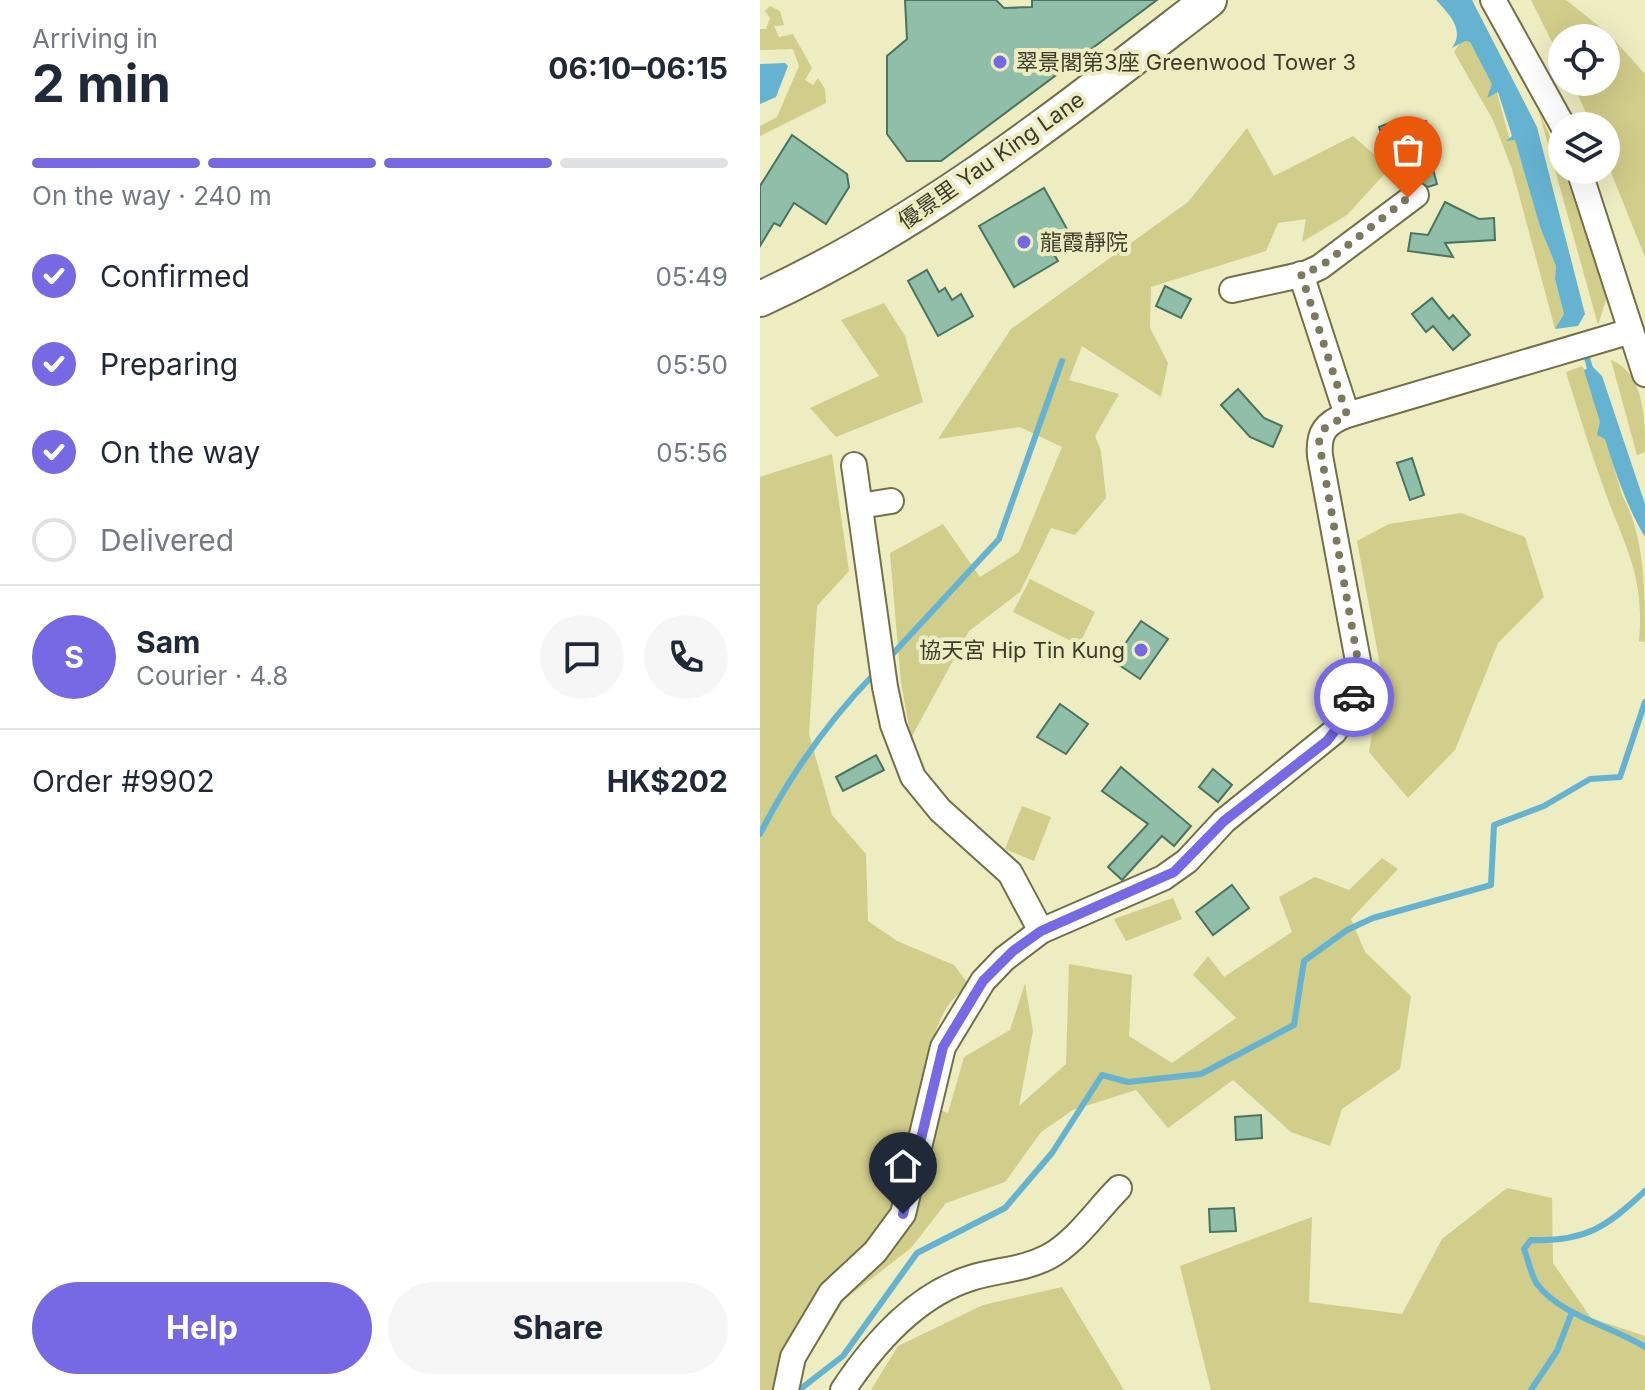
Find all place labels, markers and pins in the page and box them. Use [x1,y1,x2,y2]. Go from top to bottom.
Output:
place label: 翠景閣第3座 Greenwood Tower 3 [1016,49,1356,75]
marker: 翠景閣第3座 Greenwood Tower 3 [991,53,1009,71]
pin [1374,116,1442,198]
place label: 龍霞靜院 [1040,229,1128,255]
marker: 龍霞靜院 [1015,233,1033,251]
place label: 協天宮 Hip Tin Kung [919,637,1125,663]
marker: 協天宮 Hip Tin Kung [1132,641,1150,659]
pin [869,1132,937,1214]

